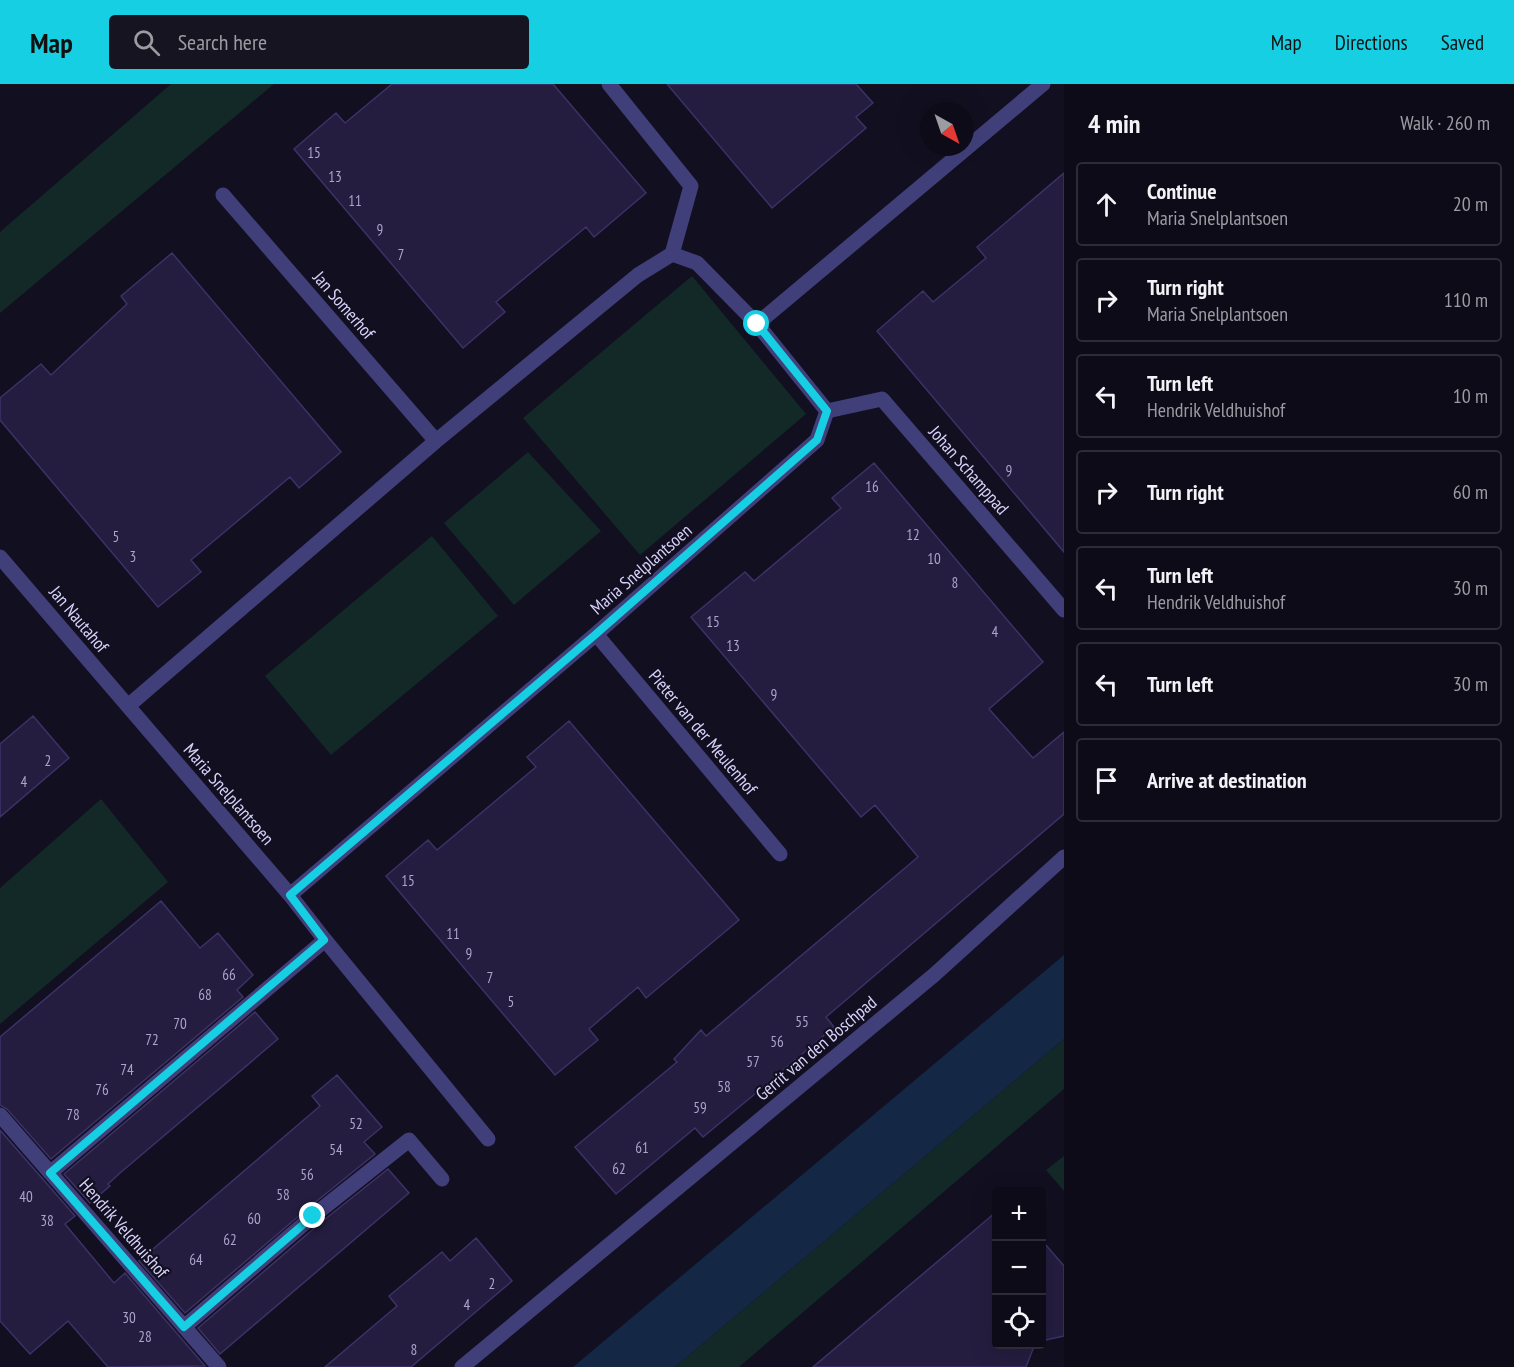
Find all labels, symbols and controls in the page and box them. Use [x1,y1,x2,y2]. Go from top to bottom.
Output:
search box [109,15,529,69]
text: Map [30,24,73,61]
icon: search [130,26,163,59]
text: Search here [178,28,267,56]
text: Map [1271,29,1302,56]
text: Directions [1335,29,1408,56]
text: Saved [1441,29,1484,56]
north arrow [920,102,974,156]
text: 4 min [1088,107,1141,140]
text: Walk · 260 m [1400,110,1490,136]
house number: 15 [307,143,321,162]
house number: 13 [328,167,342,186]
text: Continue [1147,177,1217,205]
icon: ahead [1090,188,1123,221]
house number: 11 [348,191,362,210]
text: 20 m [1453,191,1488,217]
text: Maria Snelplantsoen [1147,205,1288,231]
house number: 9 [377,220,383,239]
house number: 7 [398,245,404,264]
street label: Jan Somerhof [307,265,381,345]
text: Turn right [1147,273,1224,301]
icon: right [1090,284,1123,317]
text: 110 m [1444,287,1488,313]
text: Maria Snelplantsoen [1147,301,1288,327]
route start [743,310,769,336]
text: Turn left [1147,369,1213,397]
icon: left [1090,380,1123,413]
text: 10 m [1453,383,1488,409]
text: Hendrik Veldhuishof [1147,397,1285,423]
street label: Johan Schamppad [923,420,1014,519]
house number: 9 [1006,461,1012,480]
icon: right [1090,476,1123,509]
house number: 16 [865,477,879,496]
text: Turn right [1147,478,1224,506]
text: 60 m [1453,479,1488,505]
street label: Maria Snelplantsoen [586,519,696,619]
house number: 12 [906,525,920,544]
house number: 5 [113,527,119,546]
house number: 3 [130,547,136,566]
house number: 10 [927,549,941,568]
text: Turn left [1147,561,1213,589]
icon: left [1090,572,1123,605]
house number: 8 [952,573,958,592]
text: 30 m [1453,575,1488,601]
street label: Jan Nautahof [44,580,114,658]
text: Hendrik Veldhuishof [1147,589,1285,615]
house number: 15 [706,612,720,631]
house number: 4 [992,622,999,641]
house number: 13 [726,636,740,655]
street label: Pieter van der Meulenhof [644,665,763,800]
icon: left [1090,668,1123,701]
text: Turn left [1147,670,1213,698]
text: 30 m [1453,671,1488,697]
house number: 9 [771,685,777,704]
street label: Maria Snelplantsoen [179,739,279,849]
house number: 2 [45,751,51,770]
icon: arrive [1090,764,1123,797]
text: Arrive at destination [1147,766,1307,794]
house number: 4 [21,772,28,791]
house number: 15 [401,871,415,890]
house number: 11 [446,924,460,943]
house number: 9 [466,944,472,963]
house number: 66 [222,965,236,984]
house number: 7 [487,968,493,987]
house number: 68 [198,985,212,1004]
street label: Gerrit van den Boschpad [751,991,881,1105]
house number: 5 [508,992,514,1011]
house number: 55 [795,1012,809,1031]
house number: 70 [173,1014,187,1033]
house number: 72 [145,1030,159,1049]
house number: 56 [770,1032,784,1051]
house number: 57 [746,1052,760,1071]
house number: 74 [120,1060,134,1079]
house number: 58 [717,1077,731,1096]
house number: 76 [95,1080,109,1099]
house number: 59 [693,1098,707,1117]
house number: 78 [66,1105,80,1124]
house number: 52 [349,1114,363,1133]
house number: 61 [635,1138,649,1157]
house number: 54 [329,1140,343,1159]
house number: 62 [612,1159,626,1178]
house number: 56 [300,1165,314,1184]
street label: Hendrik Veldhuishof [75,1174,174,1283]
house number: 58 [276,1185,290,1204]
house number: 40 [19,1187,33,1206]
map controls [992,1187,1046,1349]
button: + [992,1187,1046,1241]
route end [299,1202,325,1228]
house number: 60 [247,1209,261,1228]
house number: 38 [40,1211,54,1230]
house number: 62 [223,1230,237,1249]
button: − [992,1241,1046,1295]
house number: 64 [189,1250,203,1269]
house number: 2 [489,1274,495,1293]
house number: 4 [464,1295,471,1314]
button: locate [992,1295,1046,1349]
house number: 30 [122,1308,136,1327]
house number: 28 [138,1327,152,1346]
house number: 8 [411,1340,417,1359]

